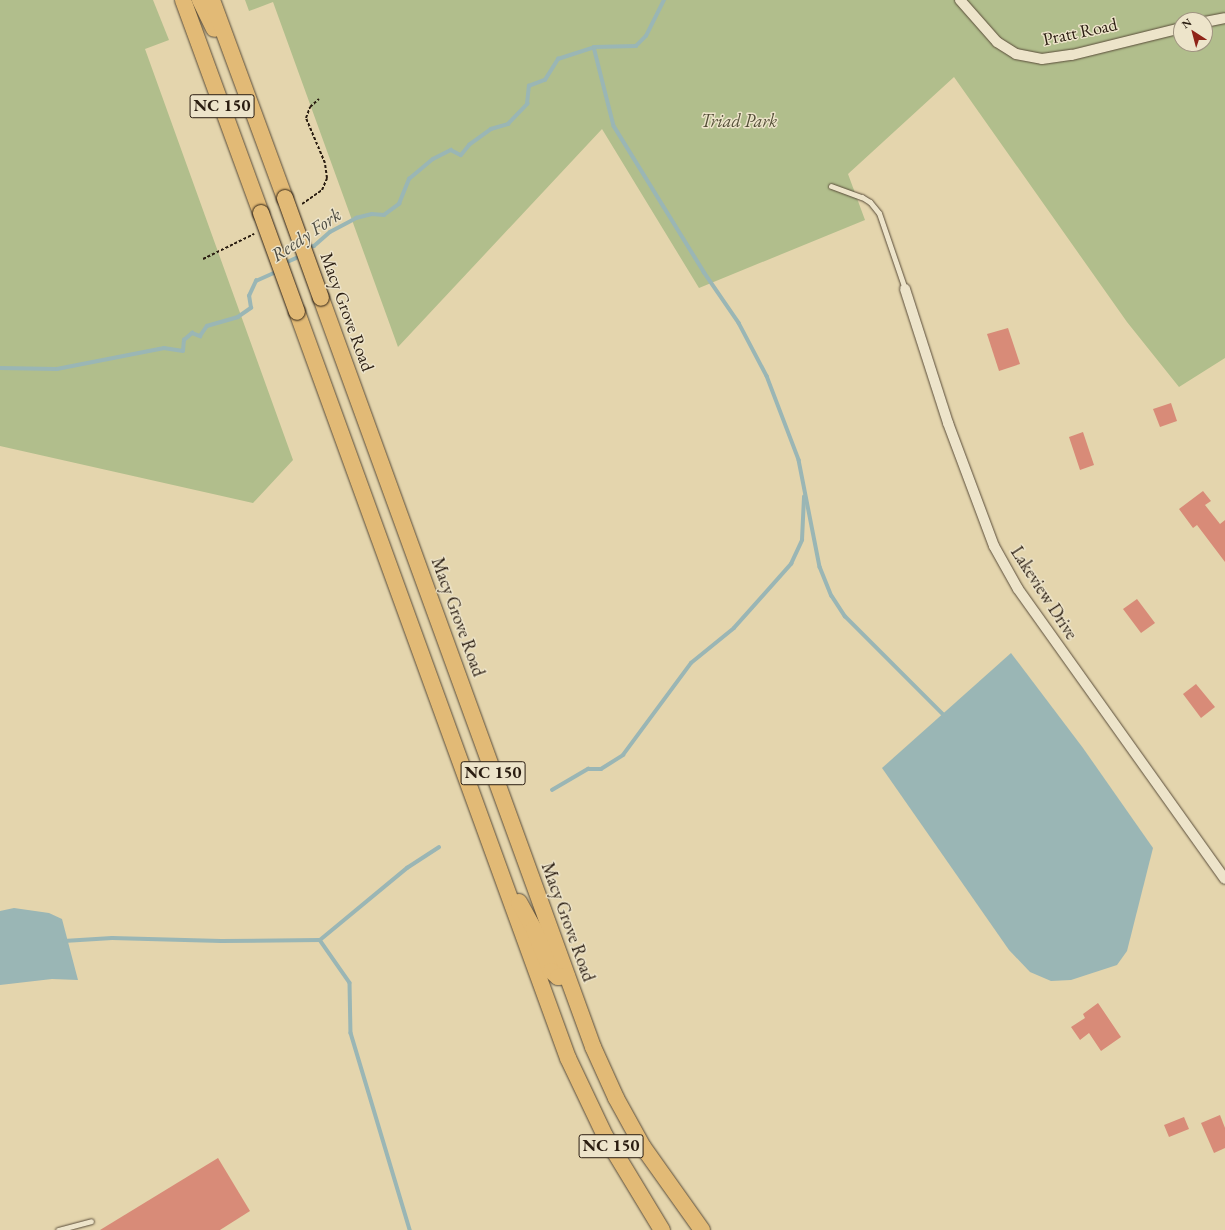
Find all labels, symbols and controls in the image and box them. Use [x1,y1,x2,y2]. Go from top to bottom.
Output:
north arrow [1173,12,1213,52]
street label: Pratt Road [1041,14,1119,50]
text: N [1179,15,1194,31]
road number: NC 150 [189,91,255,121]
park label: Triad Park [701,110,777,132]
water label: Reedy Fork [266,203,346,267]
street label: Macy Grove Road [315,250,379,374]
street label: Lakeview Drive [1006,542,1082,644]
street label: Macy Grove Road [426,555,490,679]
road number: NC 150 [460,758,526,788]
street label: Macy Grove Road [536,860,600,984]
road number: NC 150 [578,1131,644,1161]

